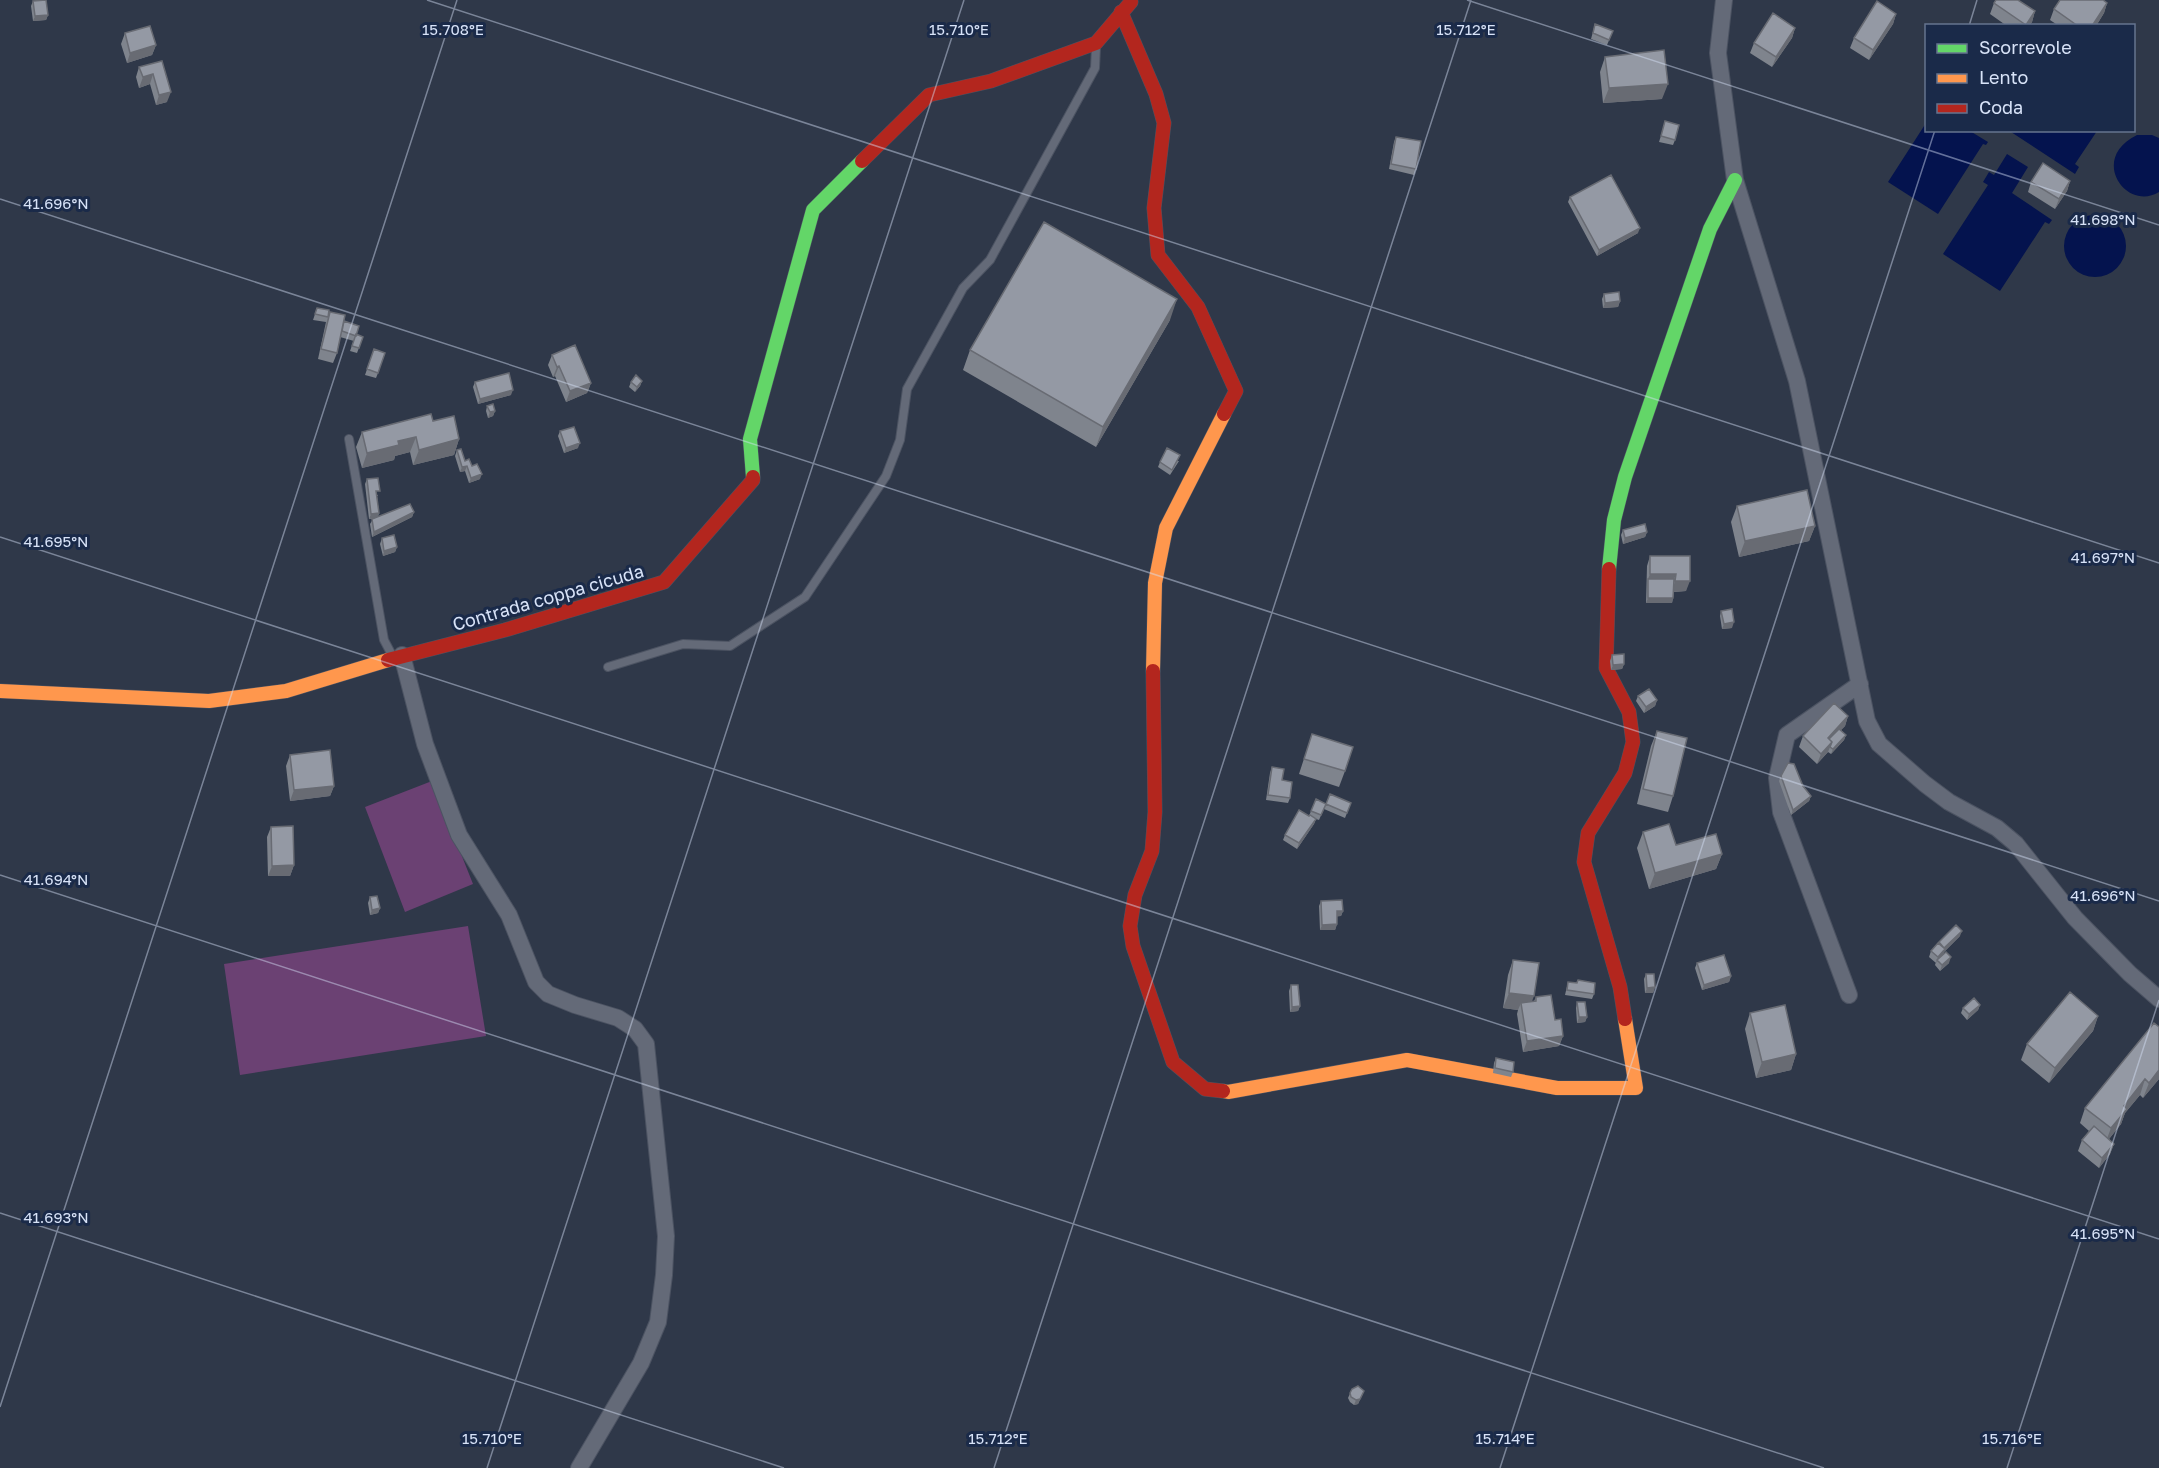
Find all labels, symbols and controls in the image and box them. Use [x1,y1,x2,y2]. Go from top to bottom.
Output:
text: 15.708°E [422,20,484,38]
text: 15.710°E [929,20,989,38]
text: 15.712°E [1436,20,1496,38]
legend [1925,24,2135,132]
text: Scorrevole [1979,36,2072,58]
text: Lento [1979,66,2028,88]
text: Coda [1979,96,2023,118]
text: 41.696°N [23,194,89,212]
text: 41.698°N [2070,210,2136,228]
text: 41.695°N [23,532,89,550]
text: 41.697°N [2071,548,2135,566]
street label: Contrada coppa cicuda [450,559,646,635]
text: 41.694°N [24,870,88,888]
text: 41.696°N [2070,886,2136,904]
text: 41.693°N [23,1208,89,1226]
text: 41.695°N [2070,1224,2136,1242]
text: 15.710°E [462,1429,522,1447]
text: 15.712°E [968,1429,1028,1447]
text: 15.714°E [1475,1429,1535,1447]
text: 15.716°E [1982,1429,2042,1447]

